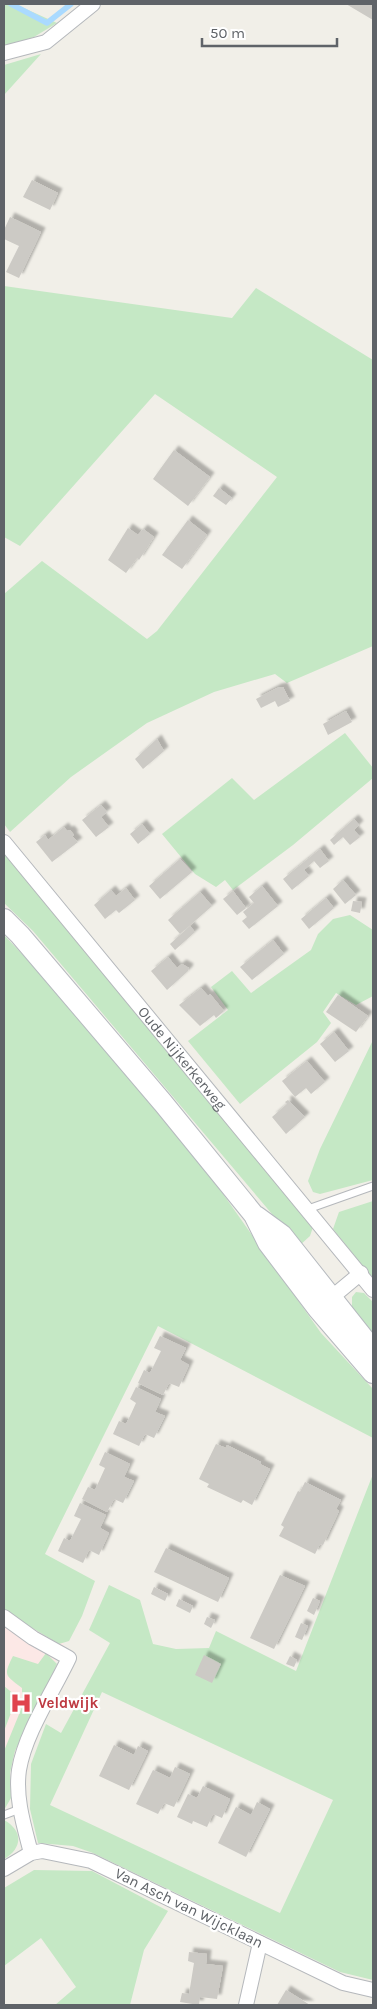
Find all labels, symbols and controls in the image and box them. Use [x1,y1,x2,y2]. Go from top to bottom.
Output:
scale bar [202,15,337,47]
text: 50 m [210,24,245,42]
street label: Oude Nijkerkerweg [134,1003,230,1114]
hospital icon: Veldwijk [8,1690,34,1716]
place label: Veldwijk [38,1694,98,1712]
street label: Van Asch van Wijcklaan [112,1864,266,1952]

